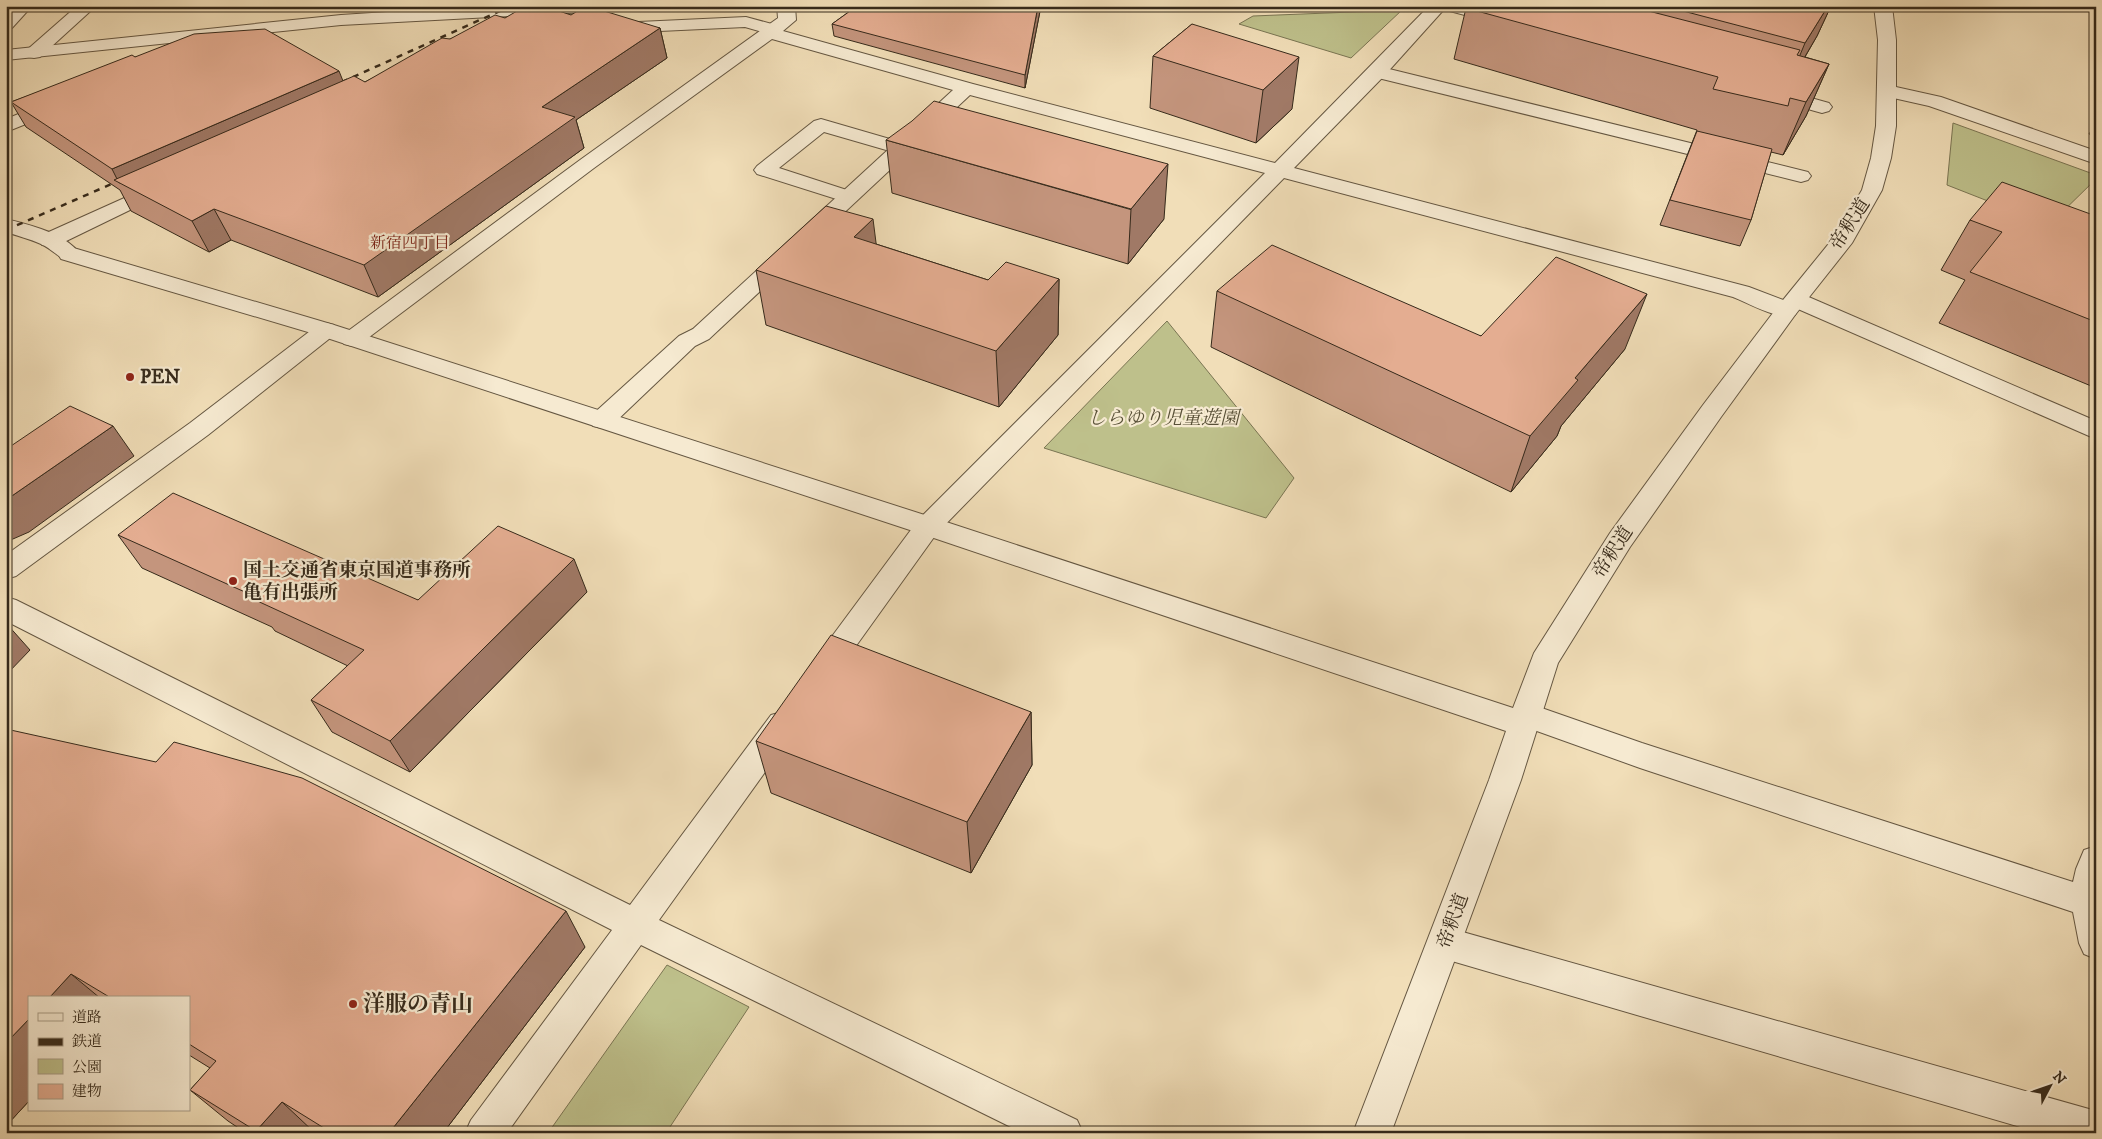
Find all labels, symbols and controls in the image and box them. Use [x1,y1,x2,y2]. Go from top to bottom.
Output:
street label: 帝釈道 [1825,194,1875,254]
district label: 新宿四丁目 [370,233,450,253]
place label: PEN [140,366,180,389]
marker: PEN [124,371,136,383]
park label: しらゆり児童遊園 [1087,407,1242,430]
street label: 帝釈道 [1588,522,1638,582]
place label: 国土交通省東京国道事務所 亀有出張所 [243,559,471,604]
marker: 国土交通省東京国道事務所 亀有出張所 [227,575,239,587]
street label: 帝釈道 [1432,890,1474,952]
place label: 洋服の青山 [363,991,473,1018]
legend [28,996,190,1112]
marker: 洋服の青山 [347,998,359,1010]
text: 道路 [72,1008,102,1027]
text: 鉄道 [72,1032,102,1051]
text: 公園 [72,1058,102,1077]
north arrow [2024,1062,2074,1112]
text: N [2048,1068,2070,1089]
text: 建物 [72,1082,102,1101]

